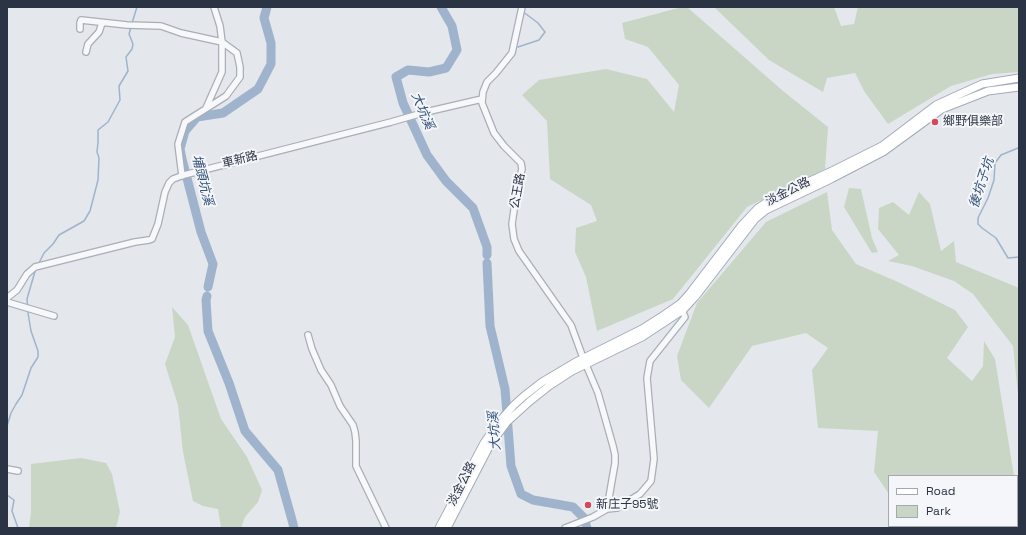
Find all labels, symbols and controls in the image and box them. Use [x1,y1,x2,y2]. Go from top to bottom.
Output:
water label: 大坑溪 [407,90,437,132]
place label: 鄉野俱樂部 [943,115,1003,129]
marker: 鄉野俱樂部 [930,117,940,127]
street label: 車新路 [221,149,259,171]
water label: 埔頭坑溪 [188,153,216,207]
water label: 後坑子坑 [967,156,997,210]
street label: 公王路 [508,172,528,210]
street label: 淡金公路 [763,175,813,209]
water label: 大坑溪 [486,411,504,451]
street label: 淡金公路 [445,459,479,509]
legend [888,475,1018,527]
text: Road [926,483,955,499]
place label: 新庄子95號 [596,498,659,512]
marker: 新庄子95號 [583,500,593,510]
text: Park [926,503,951,519]

